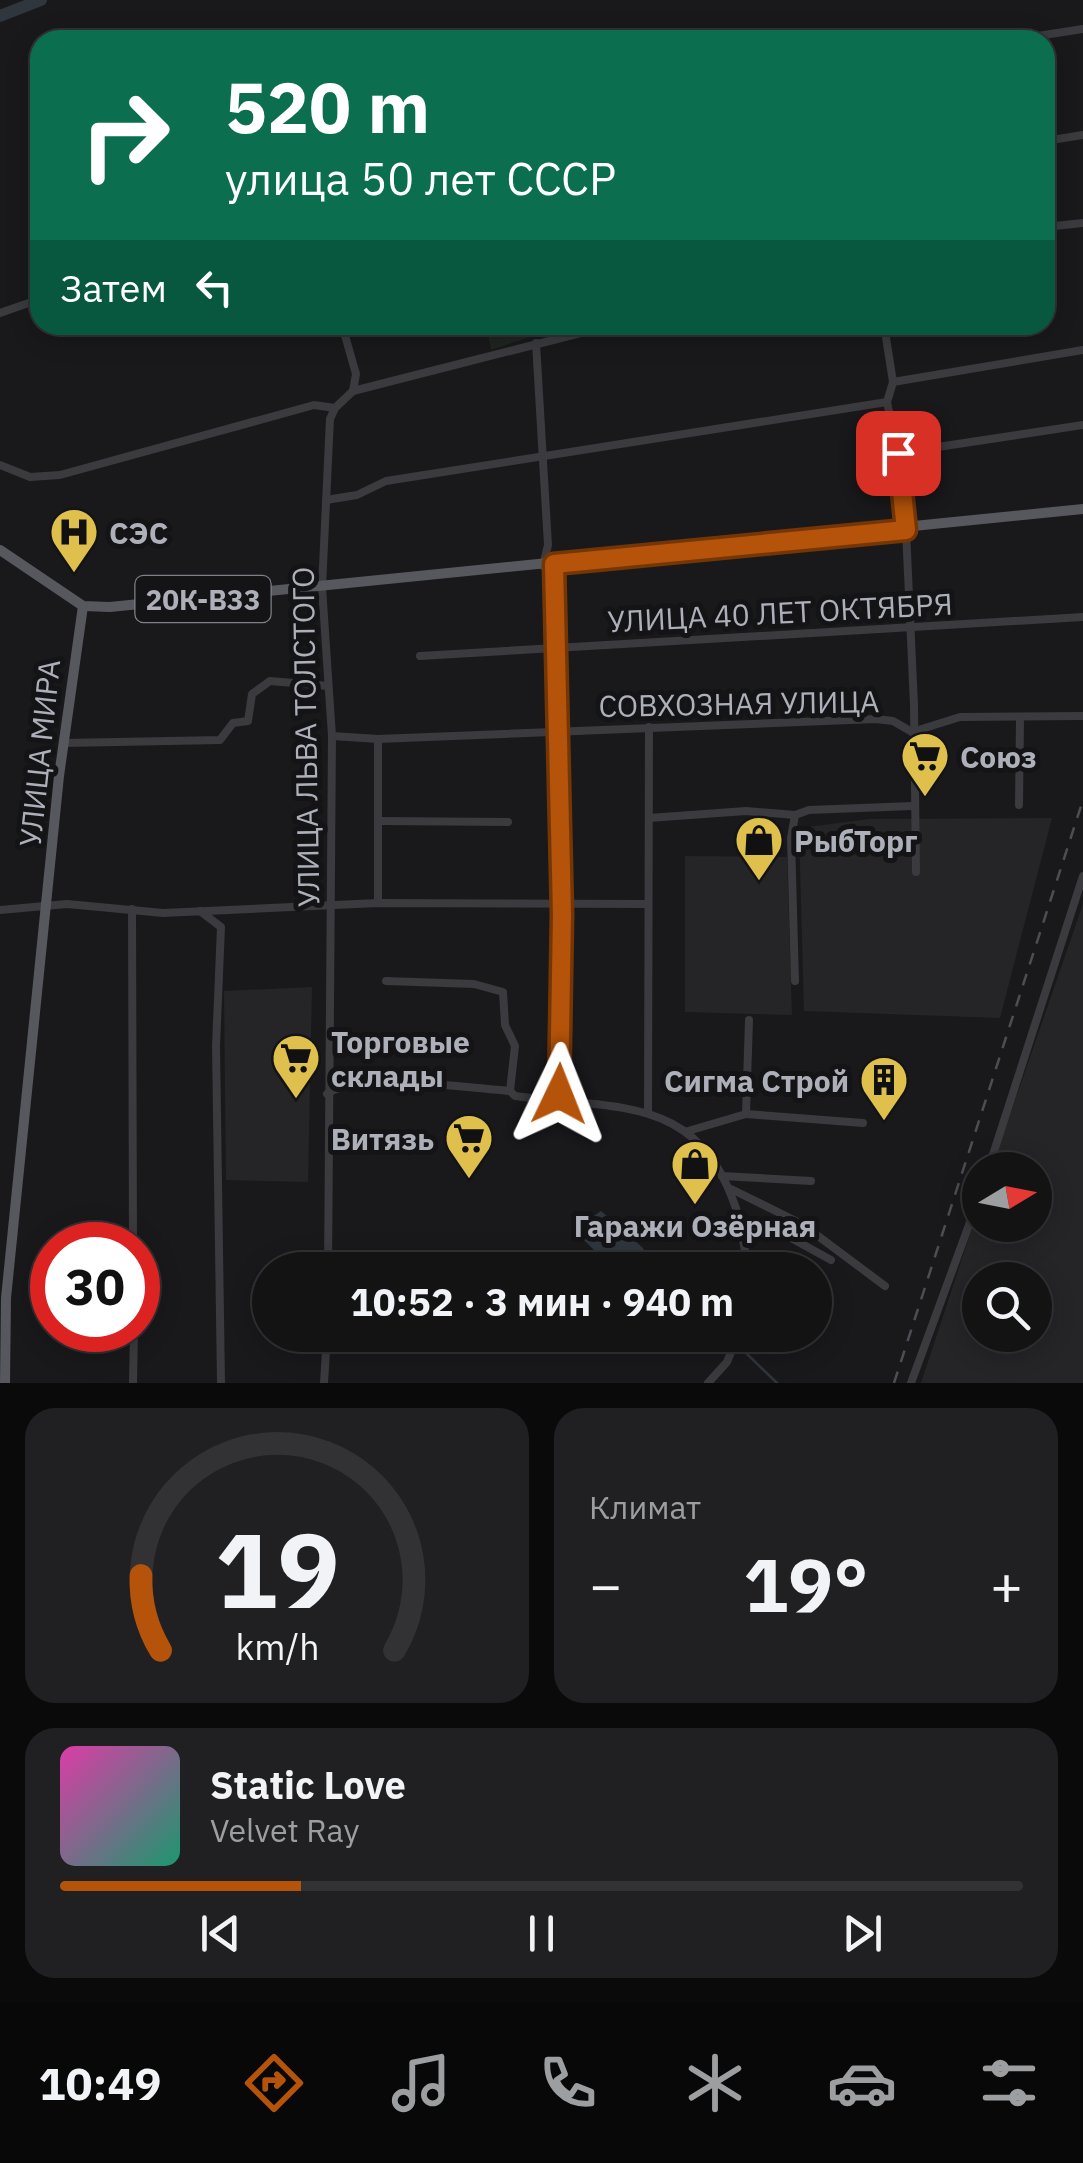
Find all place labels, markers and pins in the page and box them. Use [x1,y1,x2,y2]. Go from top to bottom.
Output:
pin [856,411,941,496]
hospital icon: СЭС [48,506,100,574]
place label: СЭС [109,513,168,552]
supermarket icon: Союз [899,730,951,798]
place label: Союз [960,737,1037,776]
shop icon: РыбТорг [733,814,785,882]
place label: РыбТорг [794,821,918,860]
place label: Торговые склады [331,1022,470,1095]
supermarket icon: Торговые склады [270,1032,322,1100]
building icon: Сигма Строй [858,1054,910,1122]
place label: Сигма Строй [664,1061,849,1100]
supermarket icon: Витязь [443,1112,495,1180]
place label: Витязь [331,1119,434,1158]
shop icon: Гаражи Озёрная [669,1138,721,1206]
place label: Гаражи Озёрная [574,1206,816,1245]

